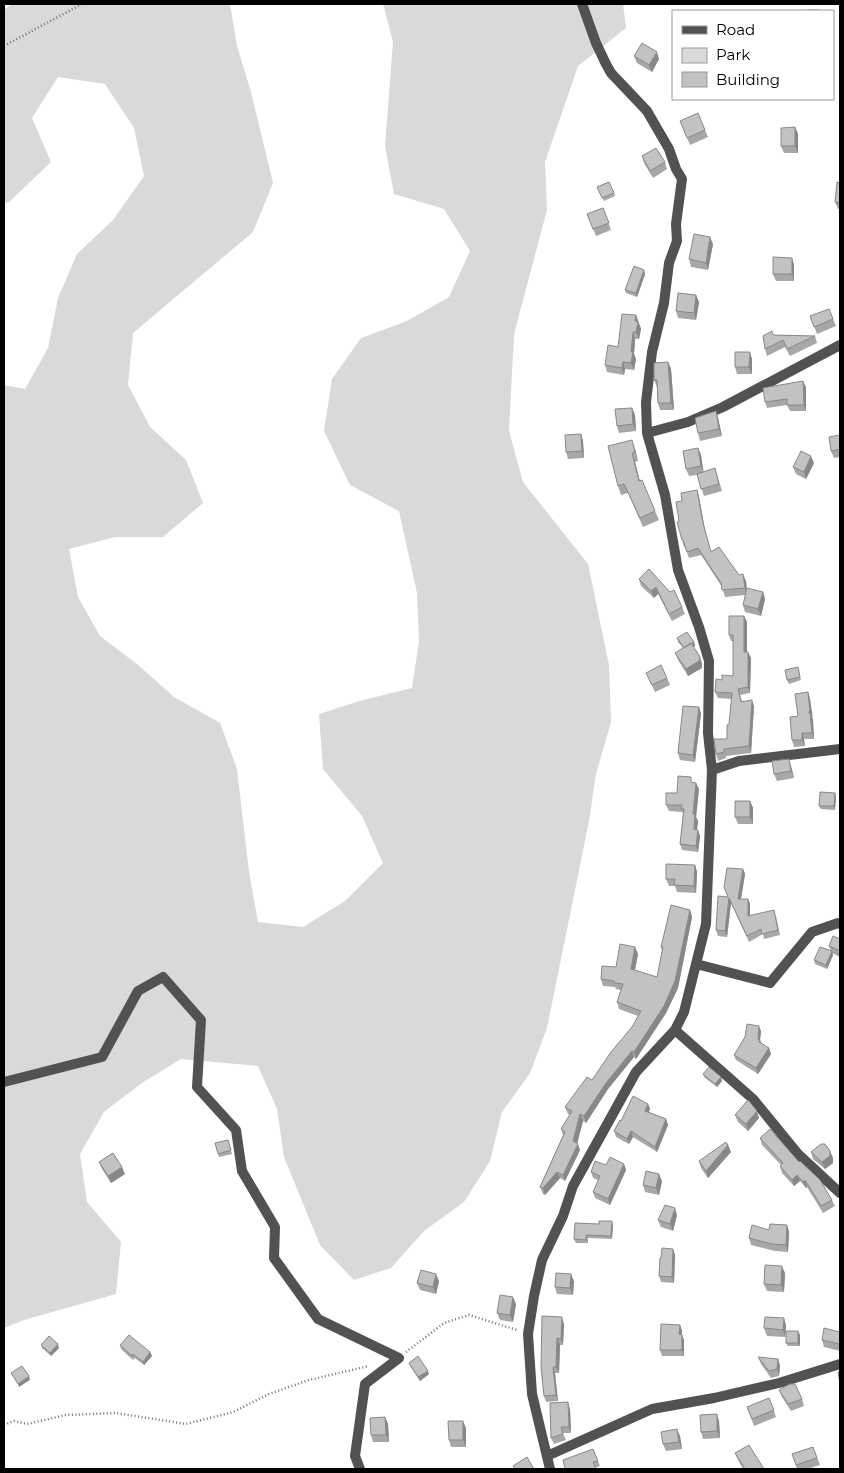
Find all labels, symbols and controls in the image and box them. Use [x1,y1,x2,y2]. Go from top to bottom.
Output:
legend [672,10,834,100]
text: Road [716,20,755,39]
text: Park [716,45,750,64]
text: Building [716,70,780,89]

